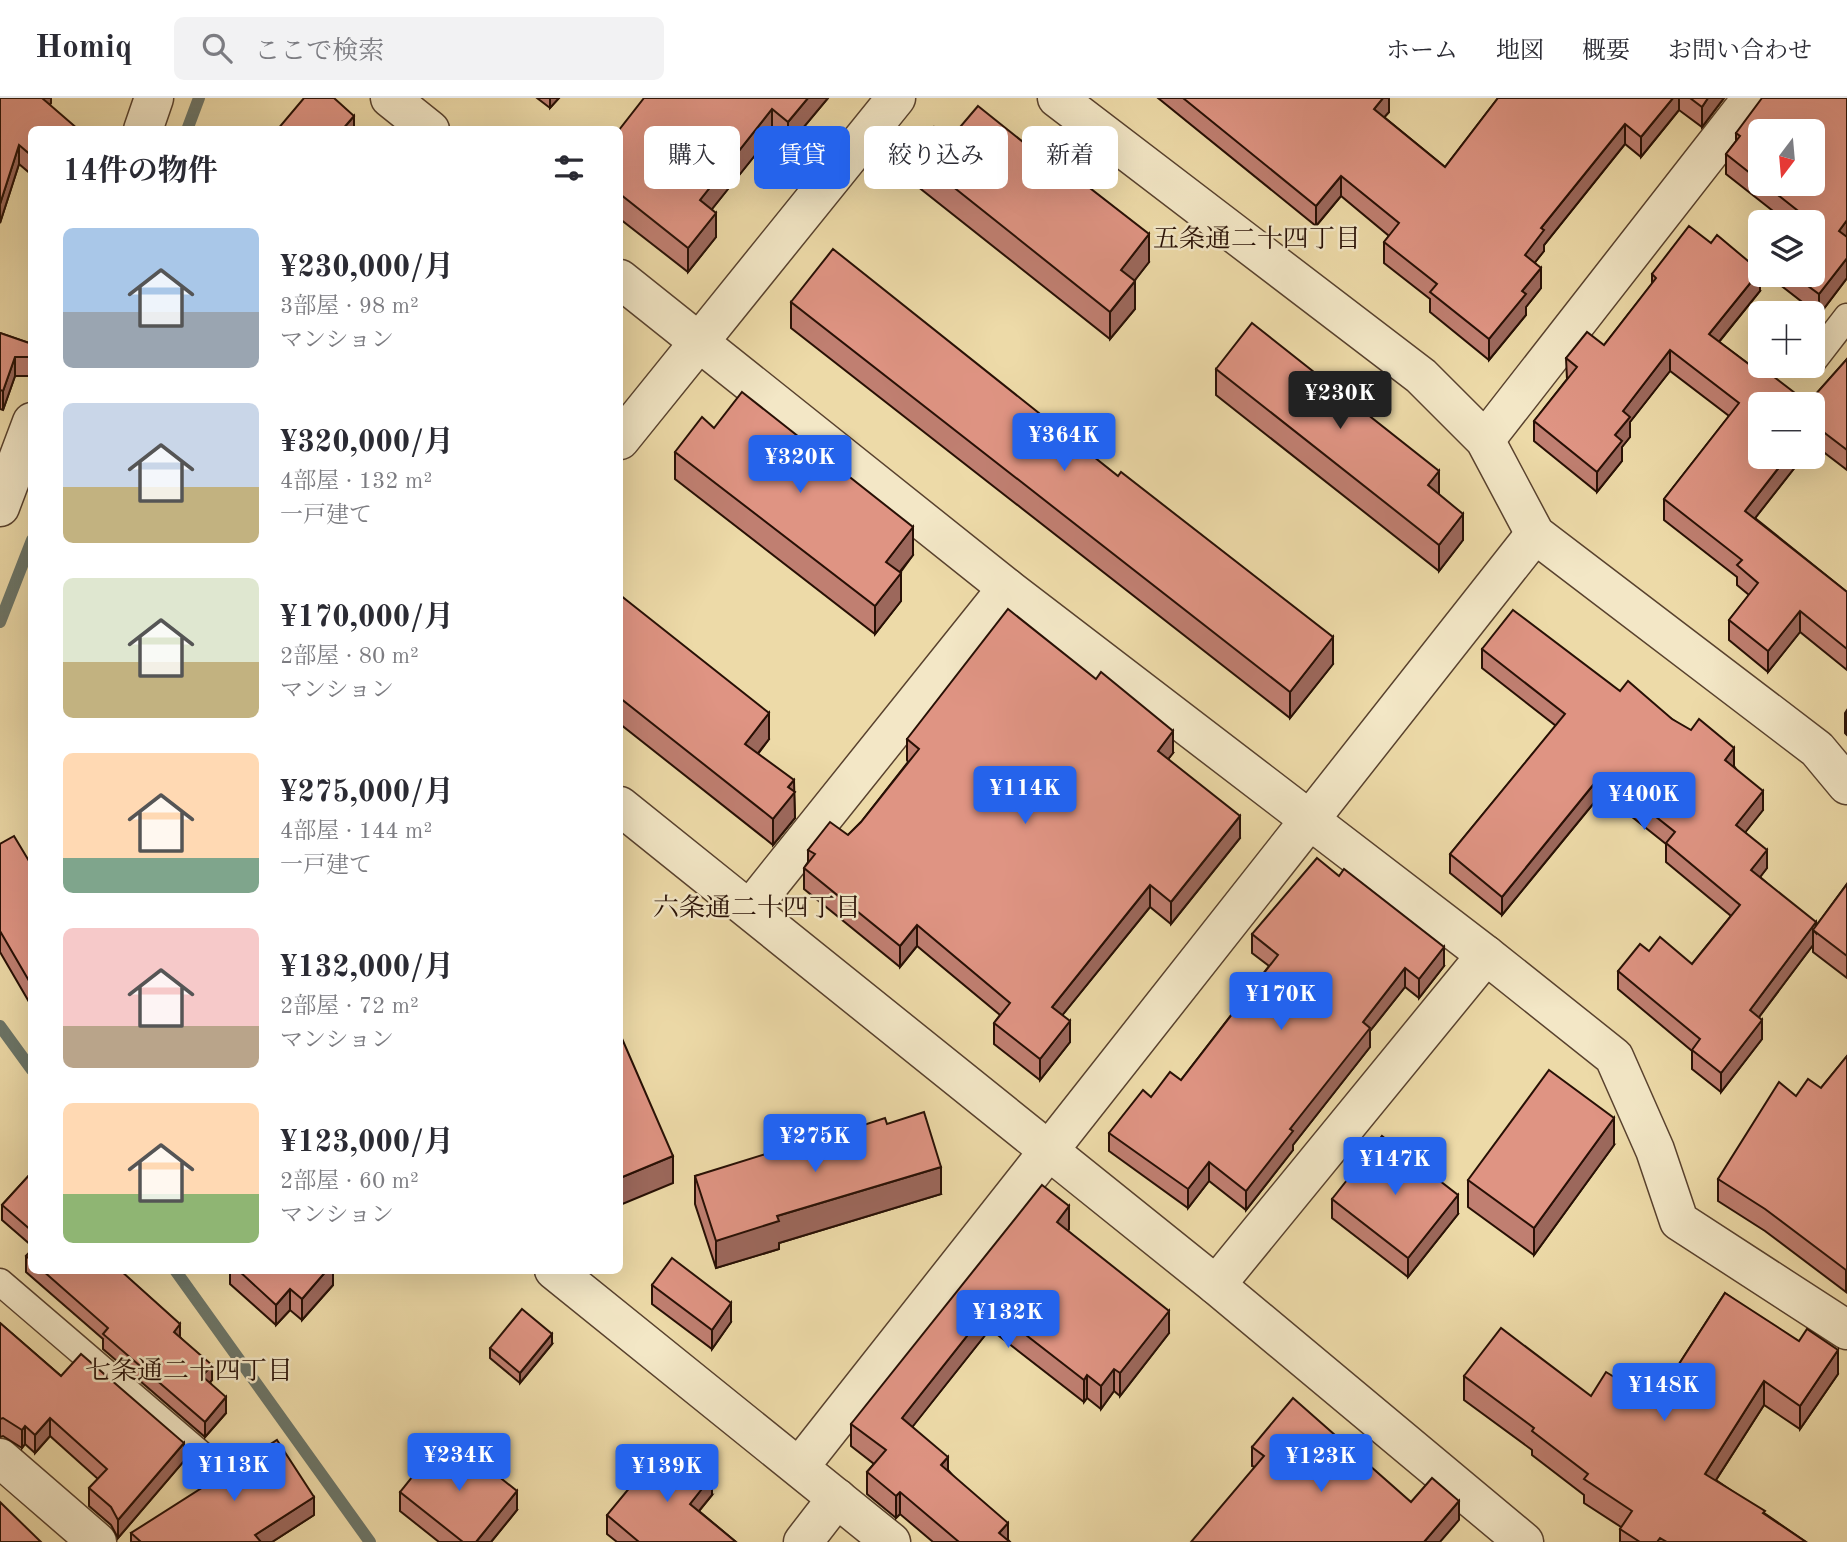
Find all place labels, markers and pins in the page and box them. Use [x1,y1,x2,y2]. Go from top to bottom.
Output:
pin: ¥230K [1291,372,1389,431]
pin: ¥364K [1015,414,1113,473]
pin: ¥320K [751,436,849,495]
pin: ¥114K [976,766,1074,826]
pin: ¥400K [1595,772,1693,832]
pin: ¥170K [1232,972,1330,1032]
pin: ¥275K [766,1114,864,1174]
pin: ¥147K [1346,1138,1444,1197]
pin: ¥132K [959,1290,1057,1350]
pin: ¥148K [1615,1364,1713,1423]
pin: ¥234K [410,1434,508,1493]
pin: ¥123K [1272,1434,1370,1494]
pin: ¥113K [185,1444,283,1503]
pin: ¥139K [618,1444,716,1504]

